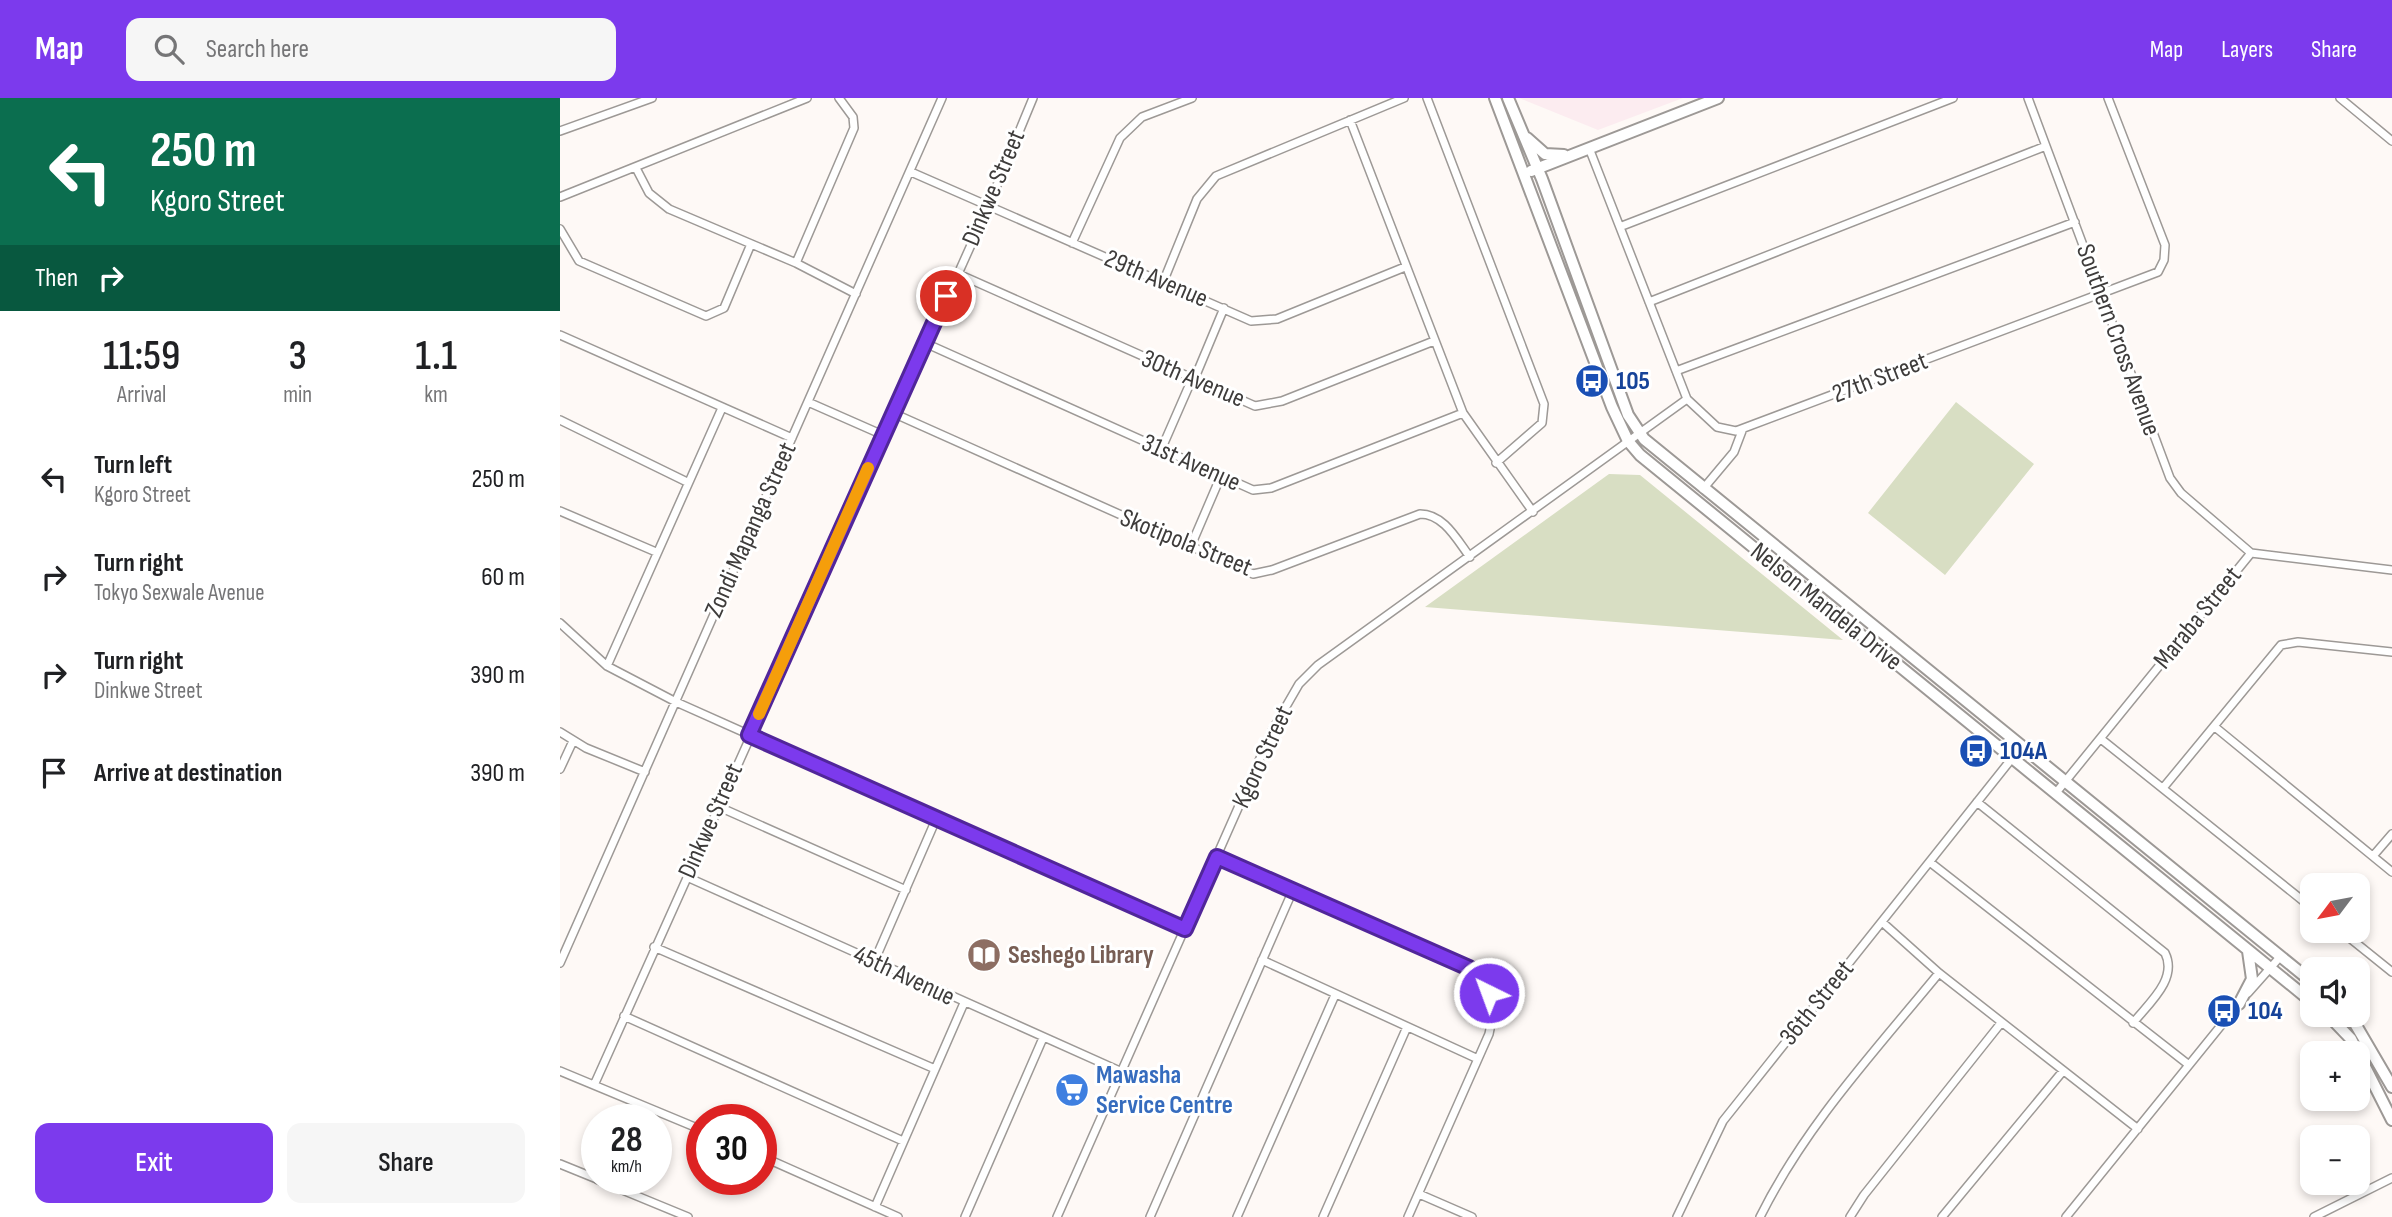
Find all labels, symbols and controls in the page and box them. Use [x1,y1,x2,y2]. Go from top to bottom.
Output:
search box [126,18,616,81]
text: Map [35,29,84,69]
icon: search [150,30,188,68]
text: Search here [206,34,309,65]
text: Map [2150,35,2183,64]
text: Layers [2221,35,2273,64]
text: Share [2311,35,2357,64]
text: 250 m [150,122,256,181]
street label: Dinkwe Street [956,125,1032,251]
icon: left [35,126,126,217]
text: Kgoro Street [150,182,285,221]
street label: Southern Cross Avenue [2069,240,2167,440]
street label: 29th Avenue [1100,243,1212,315]
icon: right [92,259,130,297]
text: Then [35,263,78,294]
pin [916,266,976,326]
icon: arrive [927,277,965,315]
text: 11:59 [103,331,180,382]
text: 3 [289,331,307,382]
text: 1.1 [415,331,457,382]
street label: 30th Avenue [1137,343,1249,415]
street label: 27th Street [1828,346,1932,410]
bus stop icon: 105 [1573,362,1611,400]
place label: 105 [1616,366,1650,397]
text: Arrival [117,381,166,409]
text: min [283,381,312,409]
text: km [424,381,448,409]
street label: 31st Avenue [1137,427,1245,499]
street label: Zondi Mapanga Street [699,438,803,622]
text: Turn left [94,450,172,481]
icon: left [35,460,73,498]
text: 250 m [471,464,525,495]
text: Kgoro Street [94,481,191,509]
street label: Skotipola Street [1115,502,1257,584]
street label: Nelson Mandela Drive [1744,536,1908,678]
text: Turn right [94,548,183,579]
icon: right [35,558,73,596]
street label: Maraba Street [2147,561,2249,675]
text: 60 m [481,562,525,593]
text: Tokyo Sexwale Avenue [94,579,264,607]
text: Turn right [94,646,183,677]
icon: right [35,656,73,694]
text: 390 m [470,660,525,691]
text: Dinkwe Street [94,677,203,705]
street label: Kgoro Street [1226,701,1300,813]
bus stop icon: 104A [1957,732,1995,770]
place label: 104A [2000,736,2048,767]
icon: arrive [35,754,73,792]
text: Arrive at destination [94,758,282,789]
text: 390 m [470,758,525,789]
street label: Dinkwe Street [672,759,750,883]
north arrow [2300,873,2370,943]
map controls [2300,873,2370,1195]
library icon: Seshego Library [965,936,1003,974]
street label: 45th Avenue [848,939,960,1013]
place label: Seshego Library [1008,940,1154,971]
street label: 36th Street [1773,954,1861,1052]
position arrow [1452,956,1526,1030]
button: sound [2300,957,2370,1027]
bus stop icon: 104 [2205,992,2243,1030]
place label: 104 [2248,996,2283,1027]
button: + [2300,1041,2370,1111]
place label: Mawasha Service Centre [1096,1060,1233,1121]
supermarket icon: Mawasha Service Centre [1053,1071,1091,1109]
speed limit sign: 30 [686,1104,777,1195]
text: 28 [611,1119,642,1162]
button: Exit [35,1123,273,1203]
button: Share [287,1123,525,1203]
button: − [2300,1125,2370,1195]
text: km/h [611,1156,642,1177]

